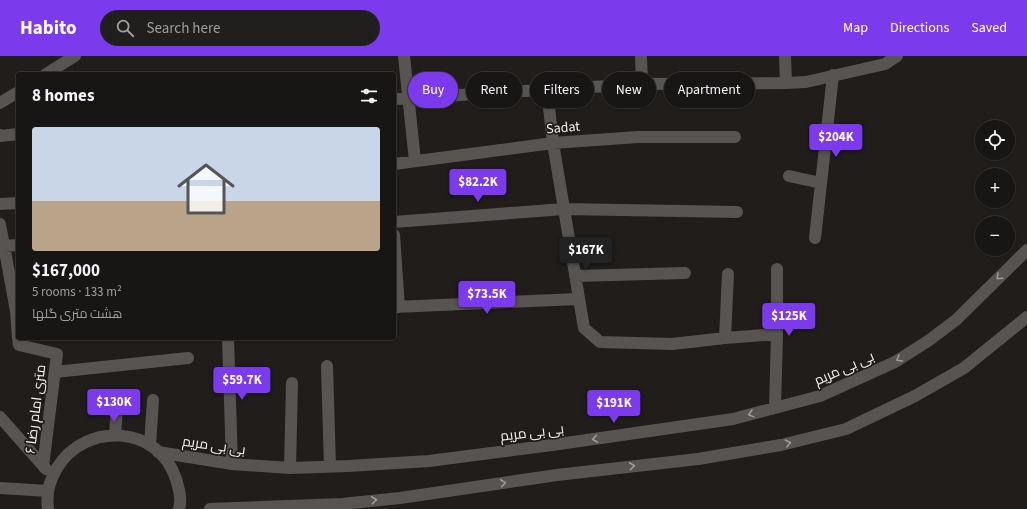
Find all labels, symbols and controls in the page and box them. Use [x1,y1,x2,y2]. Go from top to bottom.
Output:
search box [100,10,380,46]
text: Habito [20,15,76,42]
icon: search [114,17,136,39]
text: Search here [146,18,220,39]
text: Map [843,18,868,38]
text: Directions [890,18,949,38]
text: Saved [971,18,1007,38]
chip: Buy [408,72,458,108]
chip: Rent [466,72,522,108]
chip: Filters [530,72,594,108]
chip: New [602,72,656,108]
chip: Apartment [664,72,755,108]
text: 8 homes [32,84,94,108]
icon: filters [358,85,380,107]
street label: Sadat [545,117,581,139]
map controls [975,120,1015,256]
button: locate [975,120,1015,160]
pin: $204K [808,124,864,158]
text: $204K [818,128,854,146]
icon: home [170,153,242,225]
button: + [975,168,1015,208]
pin: $82.2K [445,169,511,203]
text: $82.2K [458,173,498,191]
button: − [975,216,1015,256]
pin: $167K [558,237,614,271]
text: $167K [568,241,604,259]
text: $167,000 [32,259,100,283]
one-way arrow [996,272,1004,280]
pin: $73.5K [454,281,520,315]
text: 5 rooms · 133 m² [32,283,122,301]
text: $73.5K [467,285,507,303]
pin: $125K [761,303,817,337]
text: هشت متری گلها [32,305,122,323]
text: $125K [771,307,807,325]
street label: بی بی مریم [811,347,878,391]
one-way arrow [896,354,903,362]
street label: ۶ متری امام رضا [21,363,51,455]
pin: $59.7K [209,367,275,401]
text: $59.7K [222,371,262,389]
pin: $130K [86,389,142,423]
pin: $191K [586,390,642,424]
text: $130K [96,393,132,411]
text: $191K [596,394,632,412]
one-way arrow [748,409,755,418]
street label: بی بی مریم [499,419,565,447]
street label: بی بی مریم [181,432,247,460]
one-way arrow [592,434,599,443]
one-way arrow [785,440,792,448]
one-way arrow [629,462,635,471]
one-way arrow [500,479,506,488]
one-way arrow [371,496,378,505]

